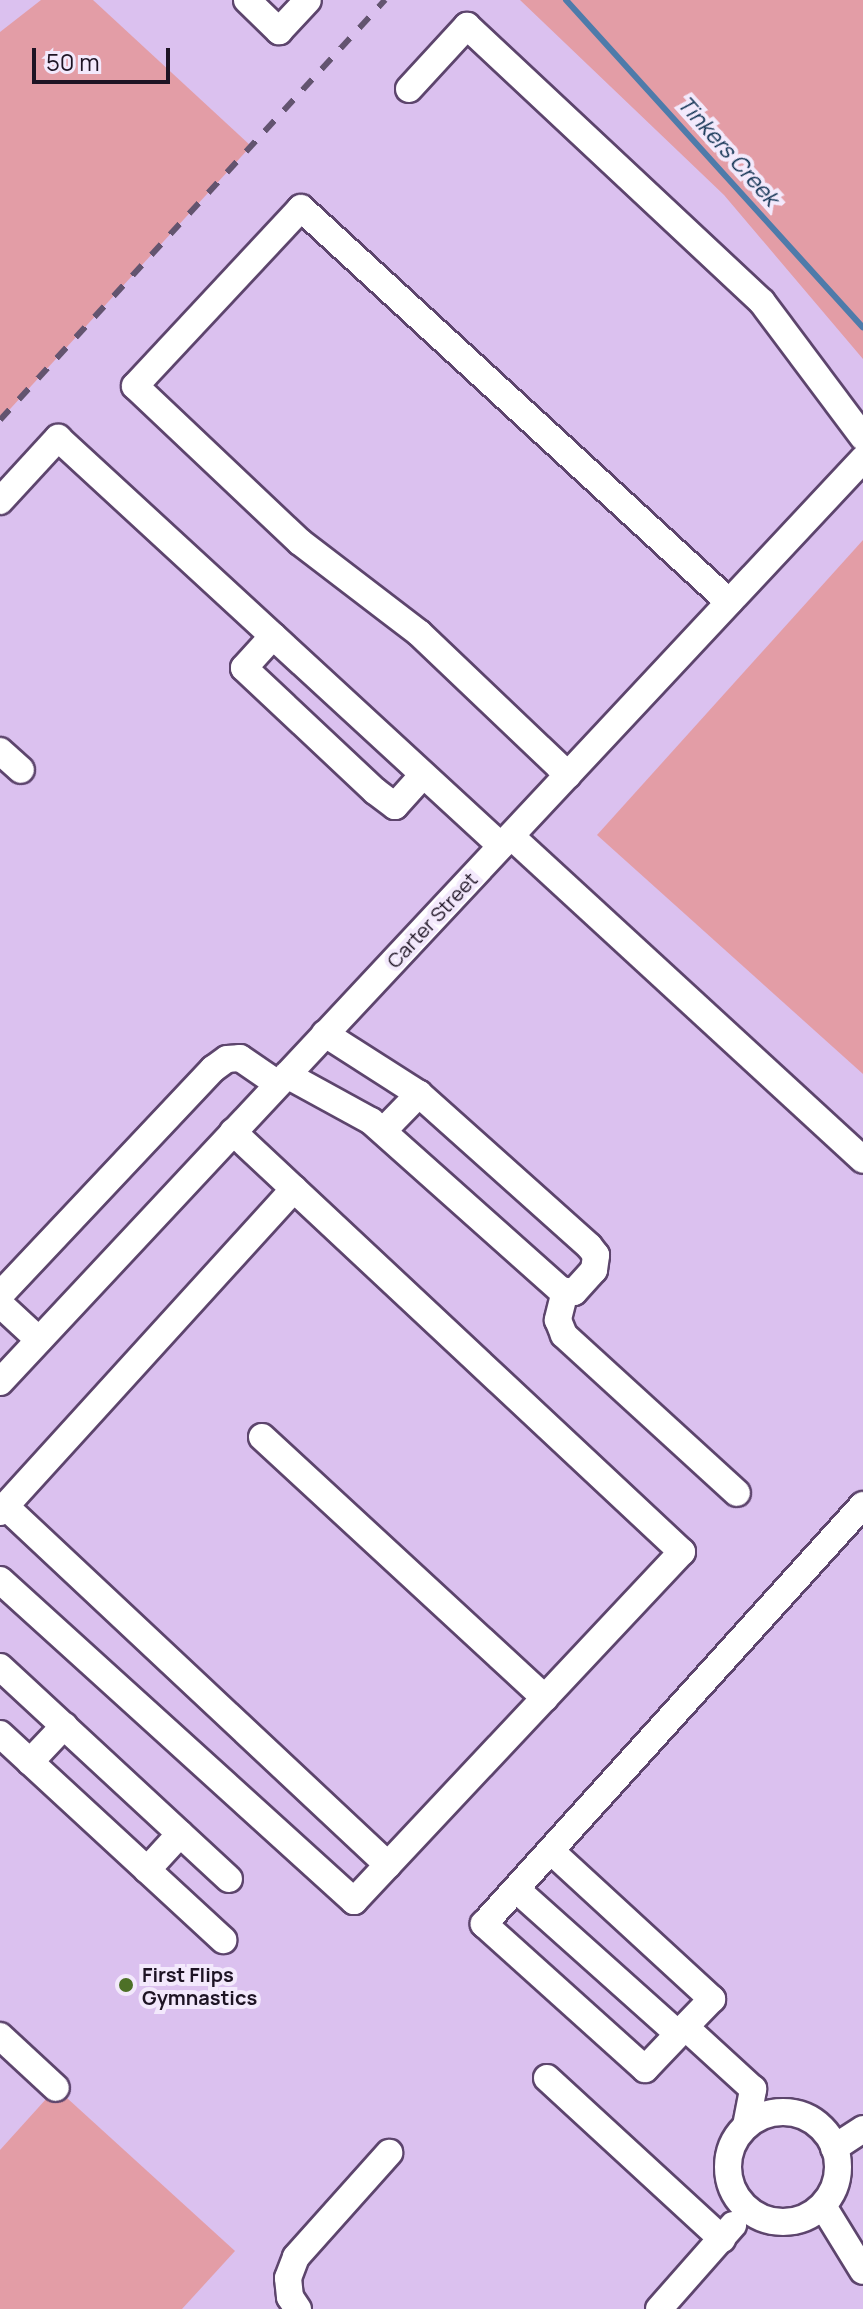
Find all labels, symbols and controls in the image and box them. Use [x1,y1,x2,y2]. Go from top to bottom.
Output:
scale bar [36,32,174,82]
text: 50 m [46,45,100,78]
water label: Tinkers Creek [672,91,784,211]
street label: Carter Street [382,867,482,973]
place label: First Flips Gymnastics [142,1962,257,2009]
marker: First Flips Gymnastics [117,1976,135,1994]

